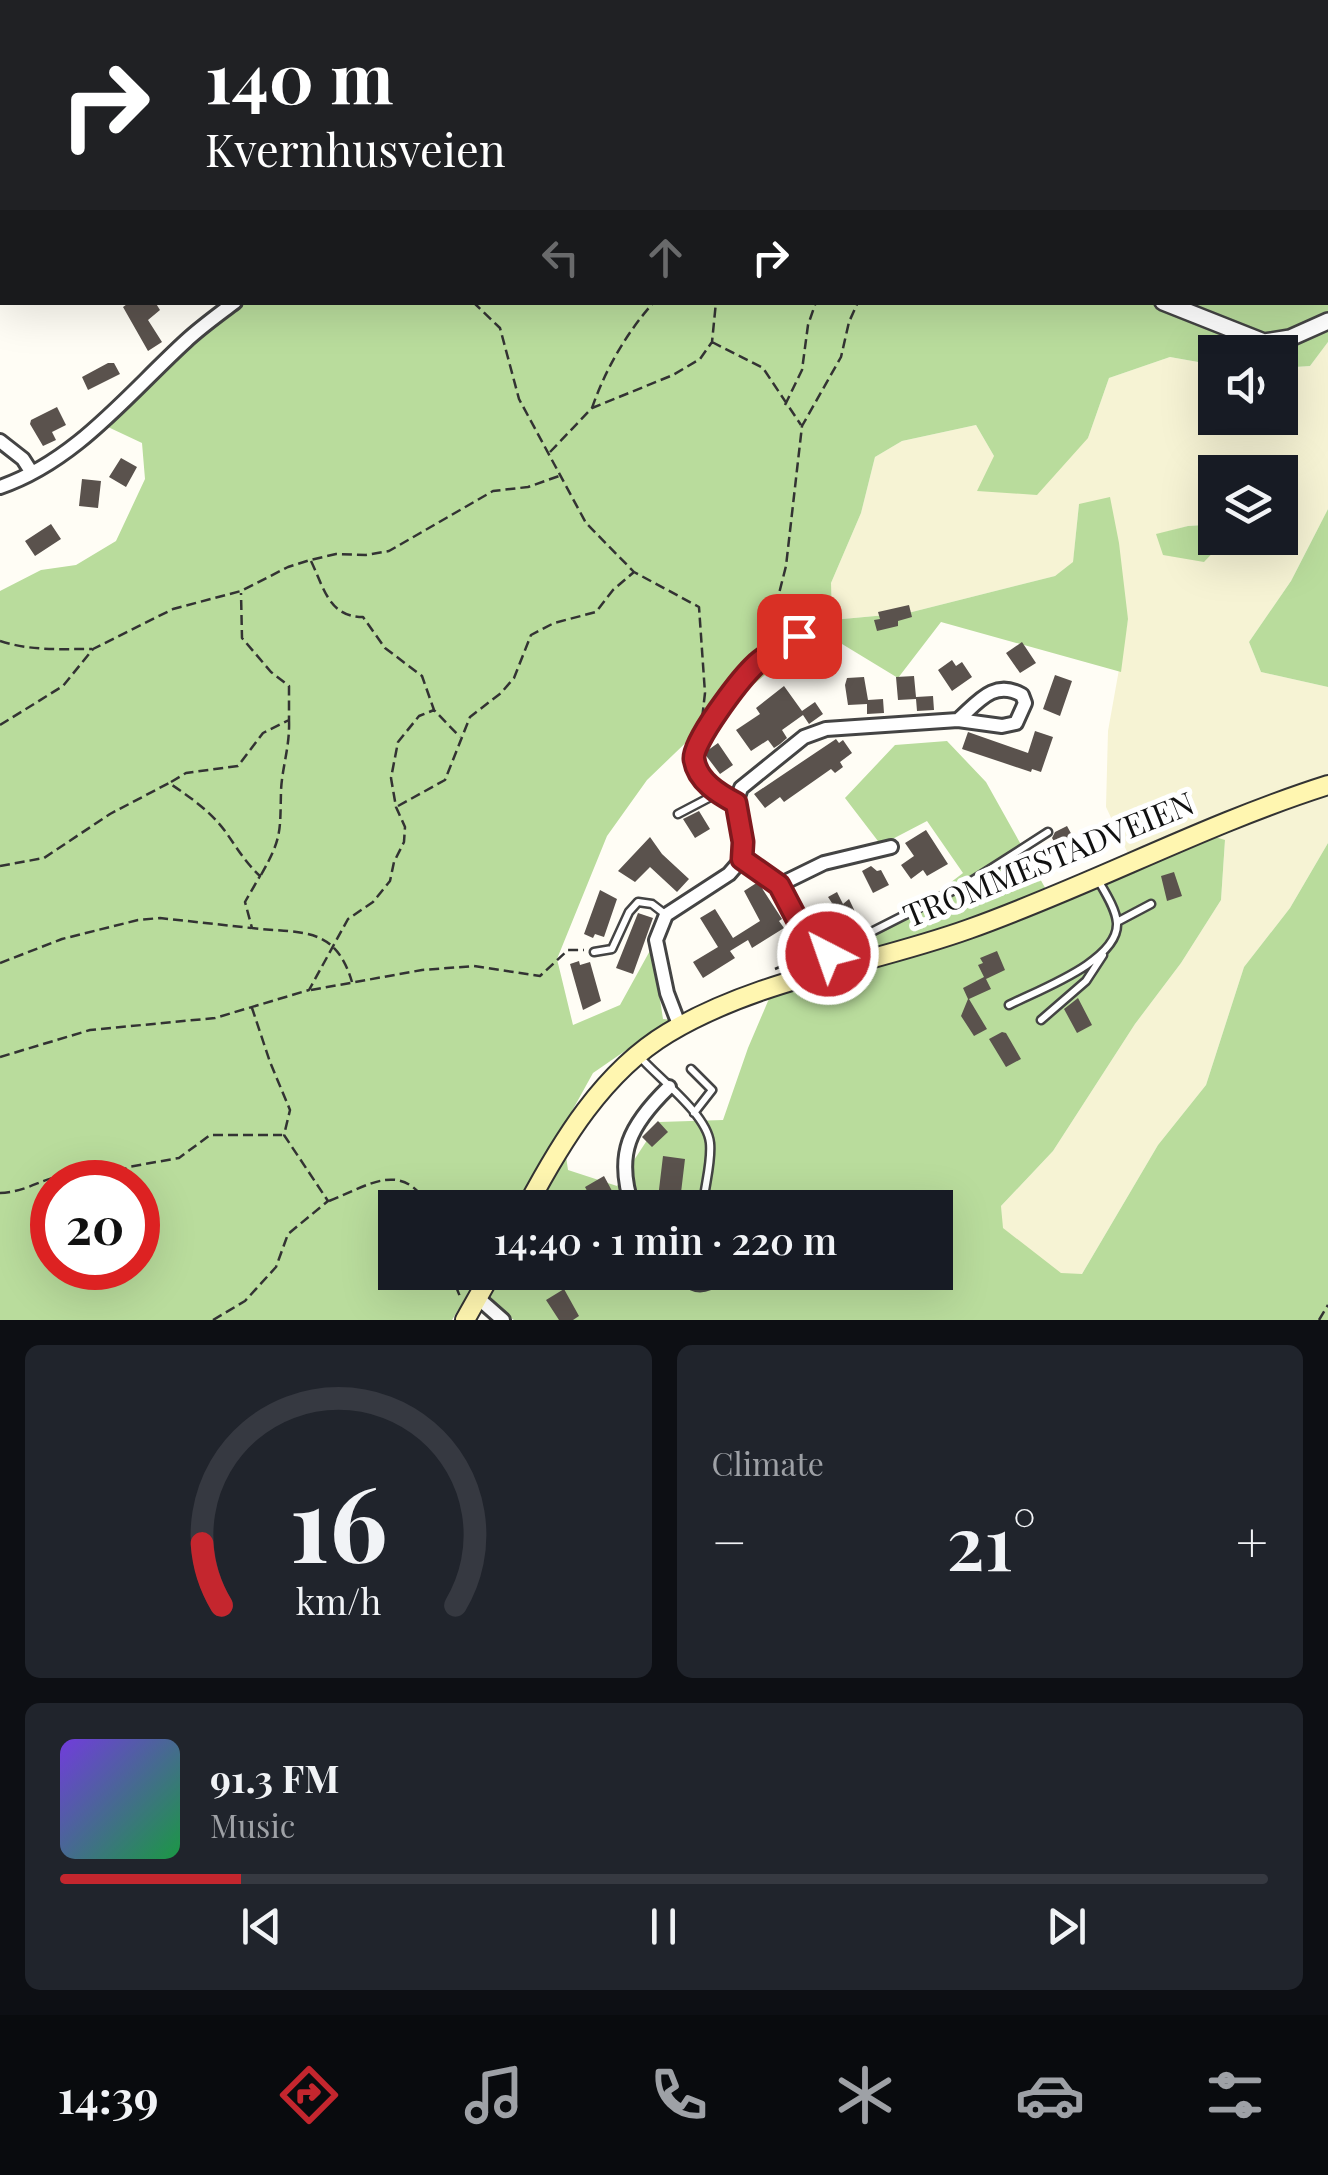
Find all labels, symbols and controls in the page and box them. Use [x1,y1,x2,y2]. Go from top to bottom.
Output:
text: 140 m [205,28,394,122]
icon: right [40,40,170,170]
text: Kvernhusveien [205,118,506,178]
icon: left [533,230,588,285]
icon: ahead [638,230,693,285]
icon: right [743,230,798,285]
map controls [1198,335,1298,555]
button: sound [1198,335,1298,435]
button: layers [1198,455,1298,555]
pin [757,594,842,679]
icon: arrive [772,609,827,664]
street label: TROMMESTADVEIEN [896,780,1200,936]
position arrow [776,902,880,1006]
speed limit sign: 20 [30,1160,160,1290]
text: 14:40 · 1 min · 220 m [494,1214,837,1265]
text: Climate [712,1441,824,1484]
text: 16 [289,1450,387,1589]
text: 21° [946,1490,1036,1590]
text: − [712,1503,747,1577]
text: + [1236,1503,1268,1577]
text: km/h [295,1576,381,1624]
text: 91.3 FM [210,1752,340,1803]
text: Music [210,1803,295,1846]
icon: previous [234,1899,289,1954]
icon: pause [636,1899,691,1954]
icon: next [1039,1899,1094,1954]
icon: directions [274,2060,344,2130]
icon: music [459,2060,529,2130]
icon: phone [644,2060,714,2130]
icon: climate [830,2060,900,2130]
icon: car [1015,2060,1085,2130]
icon: filters [1200,2060,1270,2130]
text: 14:39 [58,2065,159,2125]

